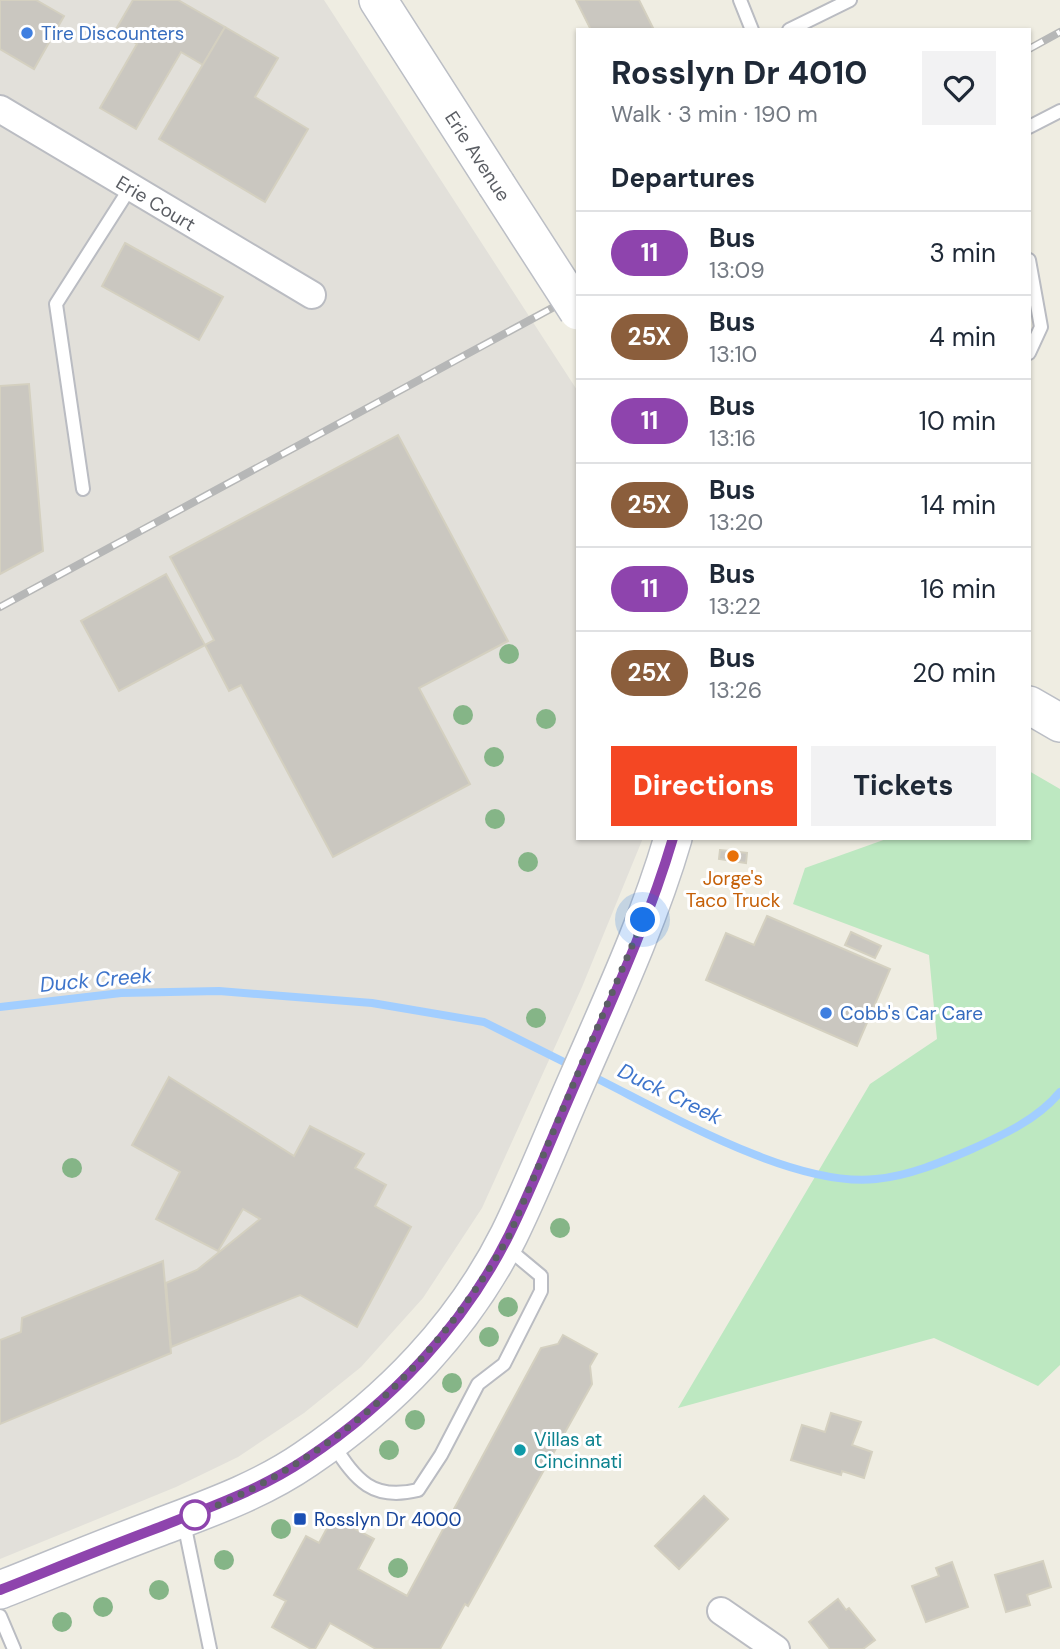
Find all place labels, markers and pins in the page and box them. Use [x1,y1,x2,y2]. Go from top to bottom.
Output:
place label: Tire Discounters [41,21,184,46]
marker: Tire Discounters [19,25,35,41]
marker: Jorge's Taco Truck [725,848,741,864]
place label: Jorge's Taco Truck [686,866,781,913]
place label: Cobb's Car Care [840,1001,983,1026]
marker: Cobb's Car Care [818,1005,834,1021]
place label: Villas at Cincinnati [534,1427,622,1474]
marker: Villas at Cincinnati [512,1442,528,1458]
unlabelled marker [180,1500,210,1530]
place label: Rosslyn Dr 4000 [314,1507,462,1532]
marker: Rosslyn Dr 4000 [292,1511,308,1527]

